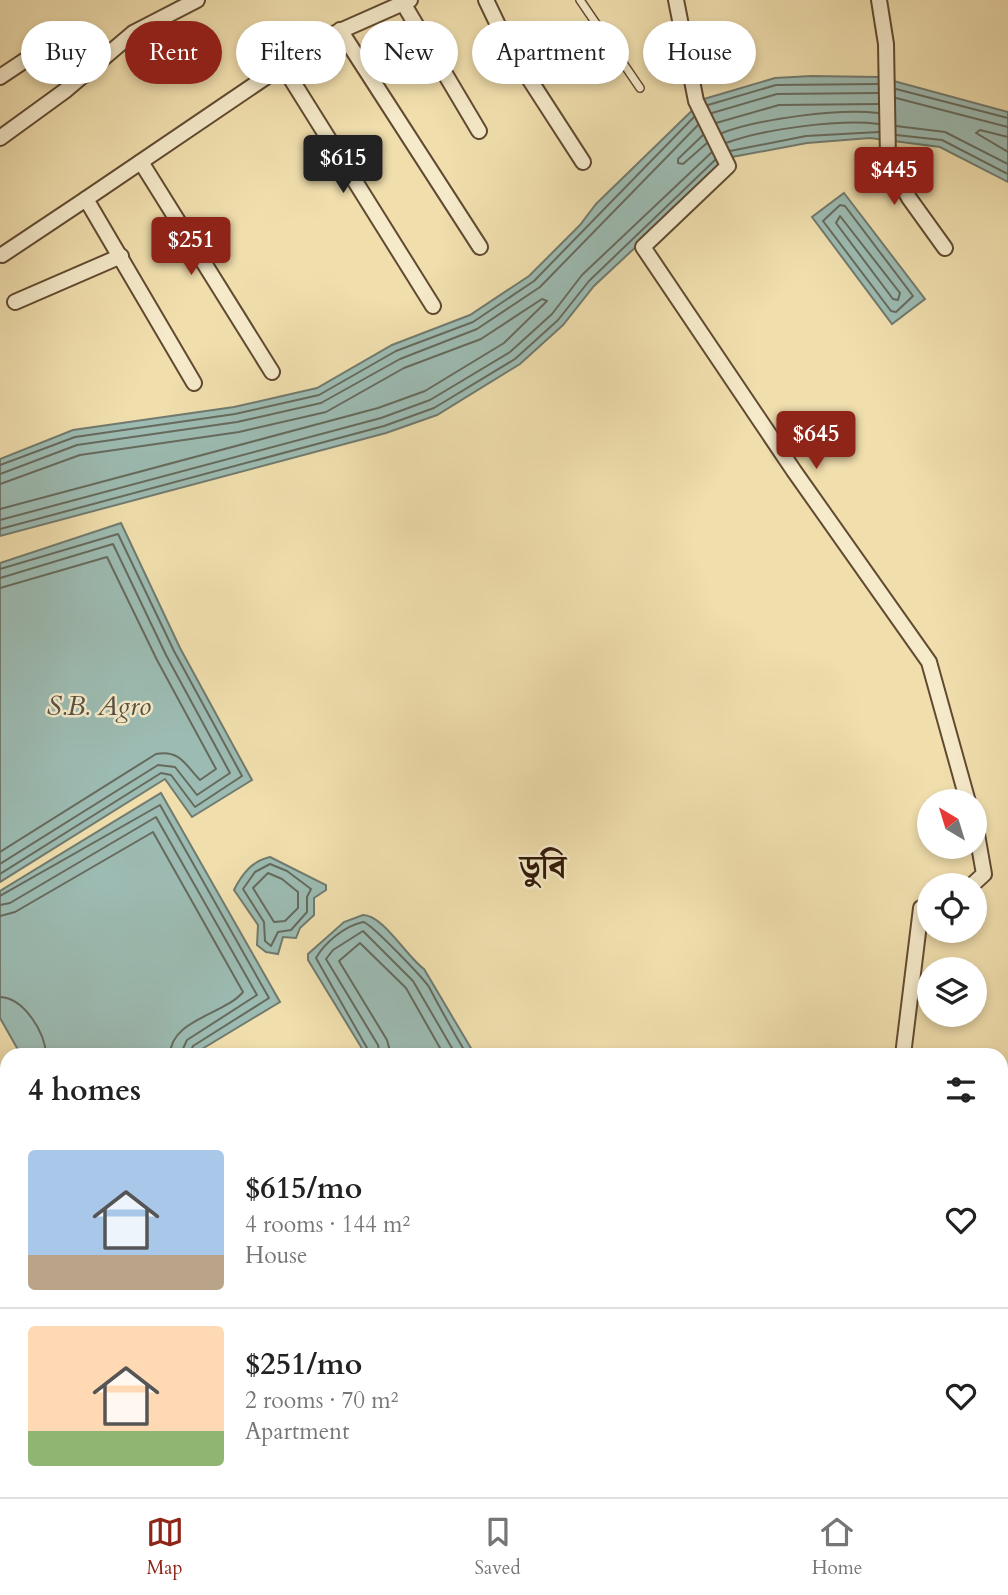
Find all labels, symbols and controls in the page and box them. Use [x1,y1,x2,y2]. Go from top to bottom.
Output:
chip: Buy [21,21,111,84]
chip: Rent [125,21,222,84]
chip: Filters [236,21,346,84]
chip: New [360,21,458,84]
chip: Apartment [472,21,629,84]
chip: House [643,21,756,84]
pin: $615 [302,136,384,195]
text: $615 [319,142,367,173]
pin: $445 [853,148,935,207]
text: $445 [870,154,918,185]
pin: $251 [150,218,232,277]
text: $251 [167,224,215,255]
pin: $645 [775,412,857,471]
text: $645 [792,418,840,449]
water label: S.B. Agro [47,687,151,725]
north arrow [917,789,987,859]
map controls [917,789,987,1027]
district label: ডুবি [517,845,569,890]
button: locate [917,873,987,943]
button: layers [917,957,987,1027]
text: 4 homes [28,1070,141,1111]
icon: filters [942,1071,980,1109]
text: $615/mo [245,1168,362,1209]
icon: home [84,1178,168,1262]
icon: heart [942,1201,980,1239]
text: 4 rooms · 144 m² [245,1209,410,1240]
text: House [245,1240,307,1271]
text: $251/mo [245,1344,362,1385]
icon: home [84,1354,168,1438]
icon: heart [942,1377,980,1415]
text: 2 rooms · 70 m² [245,1385,398,1416]
text: Apartment [245,1416,349,1447]
tab: Map [146,1513,184,1581]
tab: Saved [475,1513,521,1581]
tab: Home [812,1513,862,1581]

